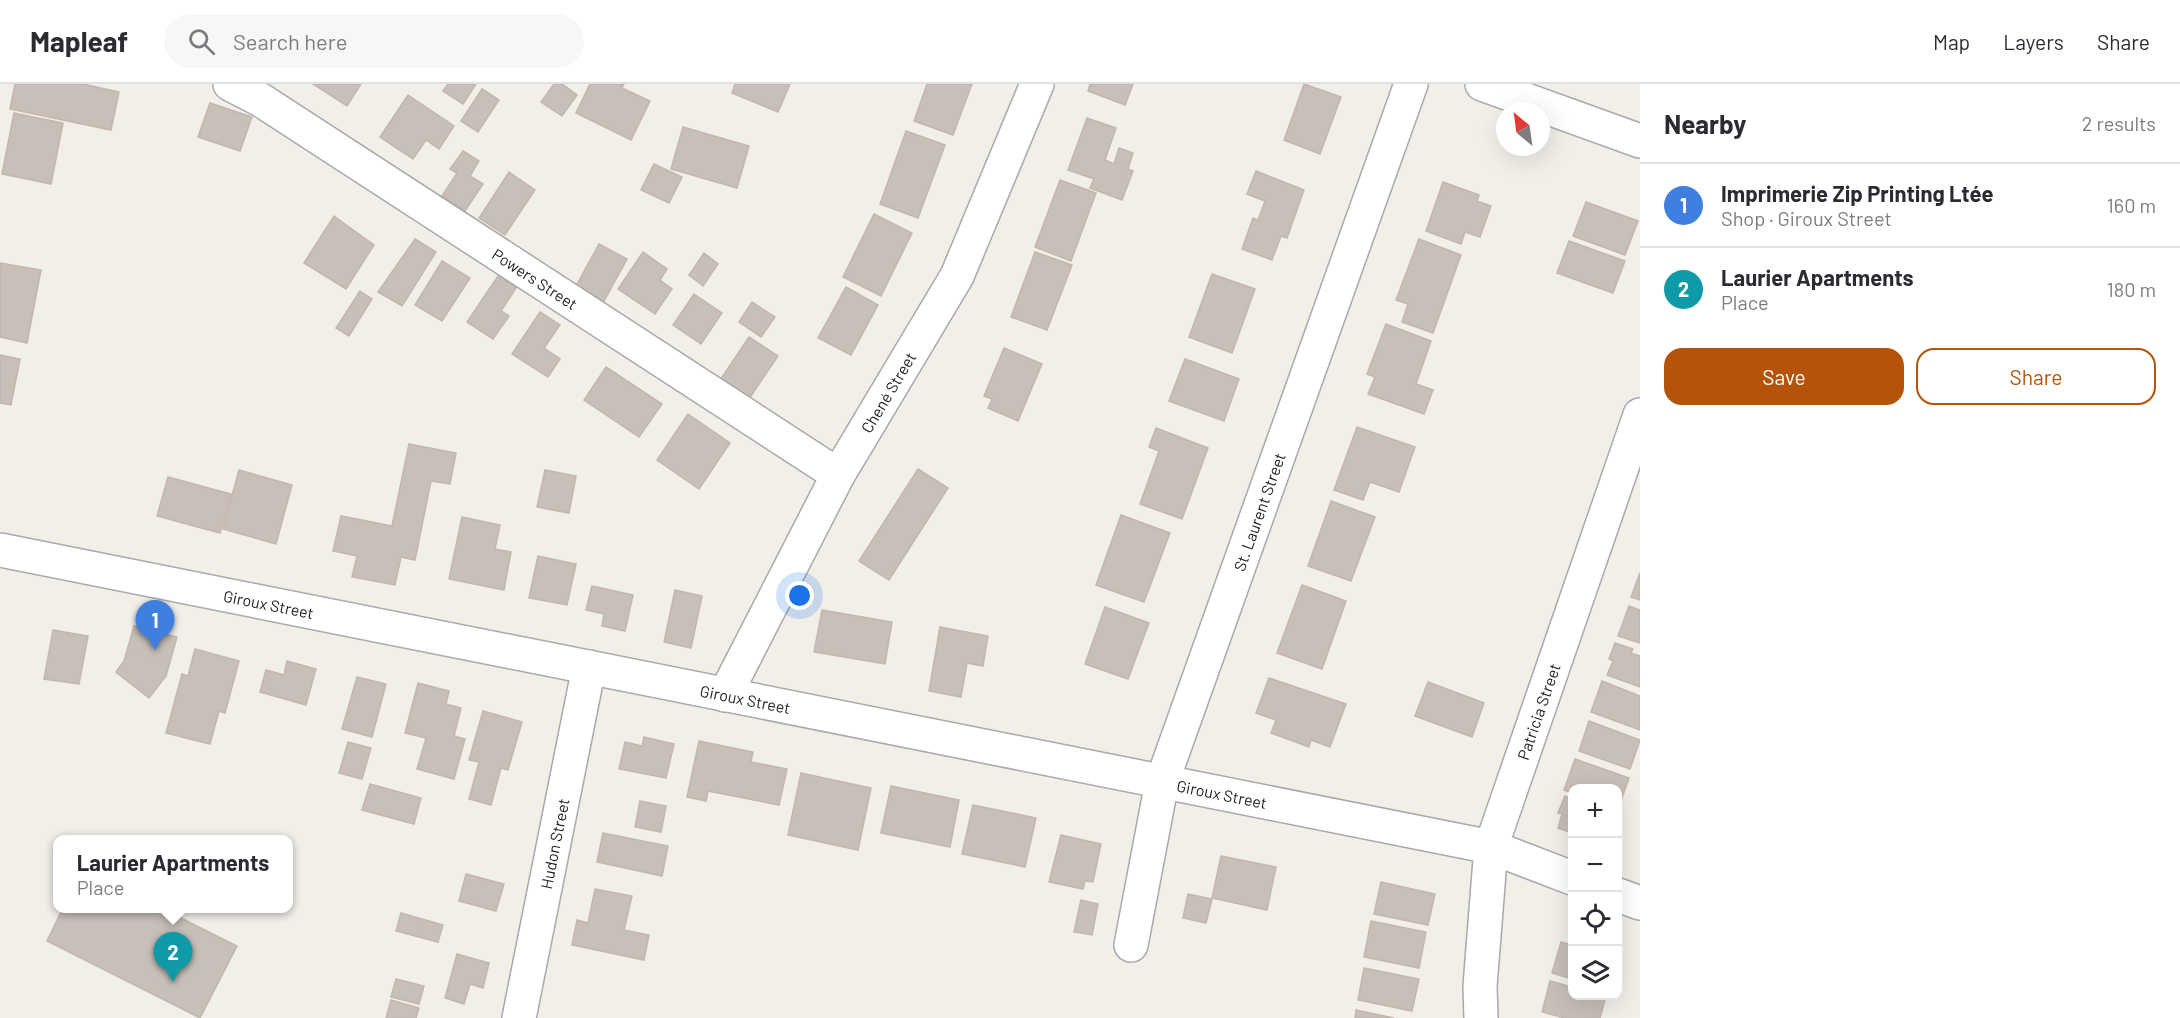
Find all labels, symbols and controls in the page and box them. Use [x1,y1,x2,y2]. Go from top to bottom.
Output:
search box [164,14,584,68]
text: Mapleaf [30,24,128,58]
icon: search [185,25,218,58]
text: Search here [233,28,347,54]
text: Map [1933,29,1970,54]
text: Layers [2003,29,2064,54]
text: Share [2097,29,2150,54]
north arrow [1496,102,1550,156]
text: Nearby [1664,108,1746,139]
text: 2 results [2082,111,2156,135]
text: Imprimerie Zip Printing Ltée [1721,180,1993,206]
text: 1 [1680,193,1687,217]
text: 160 m [2107,193,2156,217]
text: Shop · Giroux Street [1721,206,1892,230]
street label: Powers Street [489,244,581,313]
text: Laurier Apartments [1721,264,1914,290]
text: 2 [1678,277,1689,301]
text: 180 m [2107,277,2156,301]
text: Place [1721,290,1769,314]
street label: Chené Street [856,348,919,436]
button: Save [1664,348,1904,405]
button: Share [1916,348,2156,405]
street label: St. Laurent Street [1229,450,1288,573]
your location [785,581,814,610]
street label: Giroux Street [222,585,315,622]
pin: 1 [136,600,174,650]
street label: Patricia Street [1512,661,1563,762]
street label: Giroux Street [699,680,792,717]
street label: Giroux Street [1175,775,1269,812]
map controls [1568,784,1622,1000]
button: + [1568,784,1622,838]
street label: Hudon Street [535,796,572,890]
popup [53,835,293,913]
button: − [1568,838,1622,892]
text: Laurier Apartments [77,849,269,875]
text: Place [77,875,124,899]
button: locate [1568,892,1622,946]
pin: 2 [154,932,192,982]
button: layers [1568,946,1622,1000]

